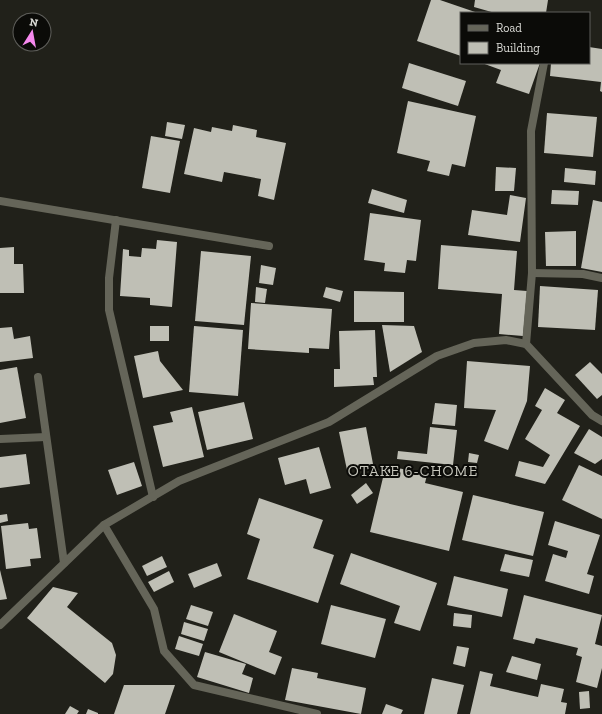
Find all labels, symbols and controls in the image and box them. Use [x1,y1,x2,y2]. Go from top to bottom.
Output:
north arrow [12,12,52,52]
legend [460,12,590,64]
text: N [28,15,40,30]
text: Road [496,21,522,35]
text: Building [496,41,540,55]
district label: OTAKE 6-CHOME [348,462,478,480]

